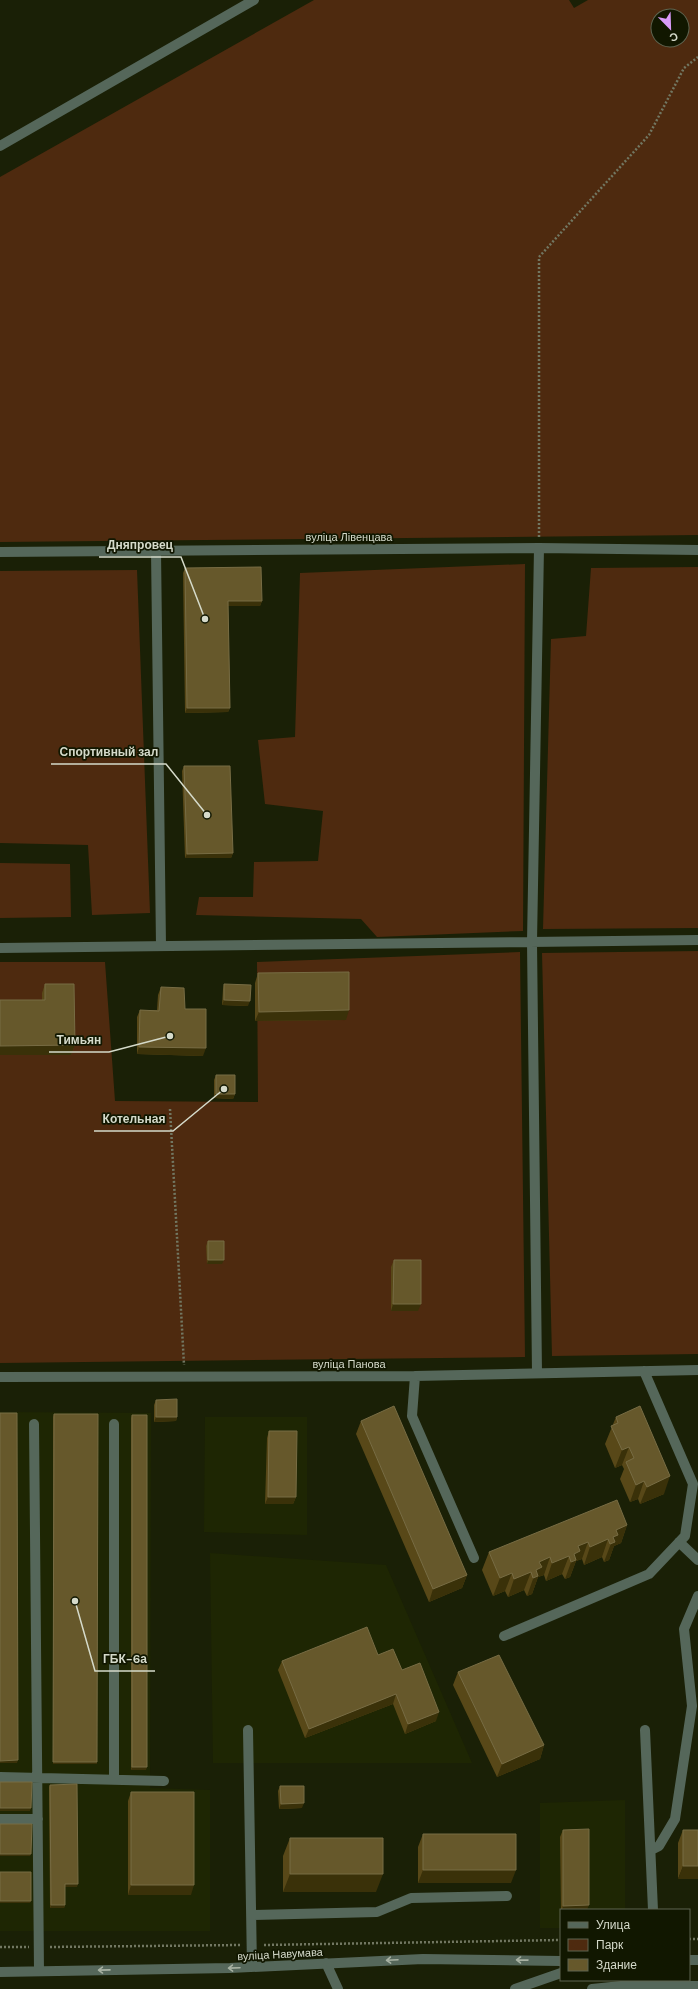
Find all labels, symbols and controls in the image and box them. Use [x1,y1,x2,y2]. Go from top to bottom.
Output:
north arrow [650,8,690,48]
text: С [667,29,680,45]
street label: вуліца Лівенцава [306,530,393,544]
callout: Дняпровец [99,533,181,557]
text: Дняпровец [107,537,174,553]
callout: Спортивный зал [51,740,166,764]
text: Спортивный зал [60,744,158,760]
callout: Тимьян [49,1028,109,1052]
text: Тимьян [57,1032,101,1048]
callout: Котельная [94,1107,173,1131]
text: Котельная [103,1111,165,1127]
street label: вуліца Панова [312,1357,386,1371]
callout: ГБК-6а [95,1647,155,1671]
text: ГБК-6а [103,1651,147,1667]
legend [560,1909,690,1981]
text: Улица [596,1917,630,1933]
text: Парк [596,1937,624,1953]
street label: вуліца Навумава [237,1945,324,1963]
one-way arrow [386,1956,399,1964]
one-way arrow [516,1957,529,1964]
text: Здание [596,1957,637,1973]
one-way arrow [228,1964,241,1971]
one-way arrow [98,1966,111,1974]

